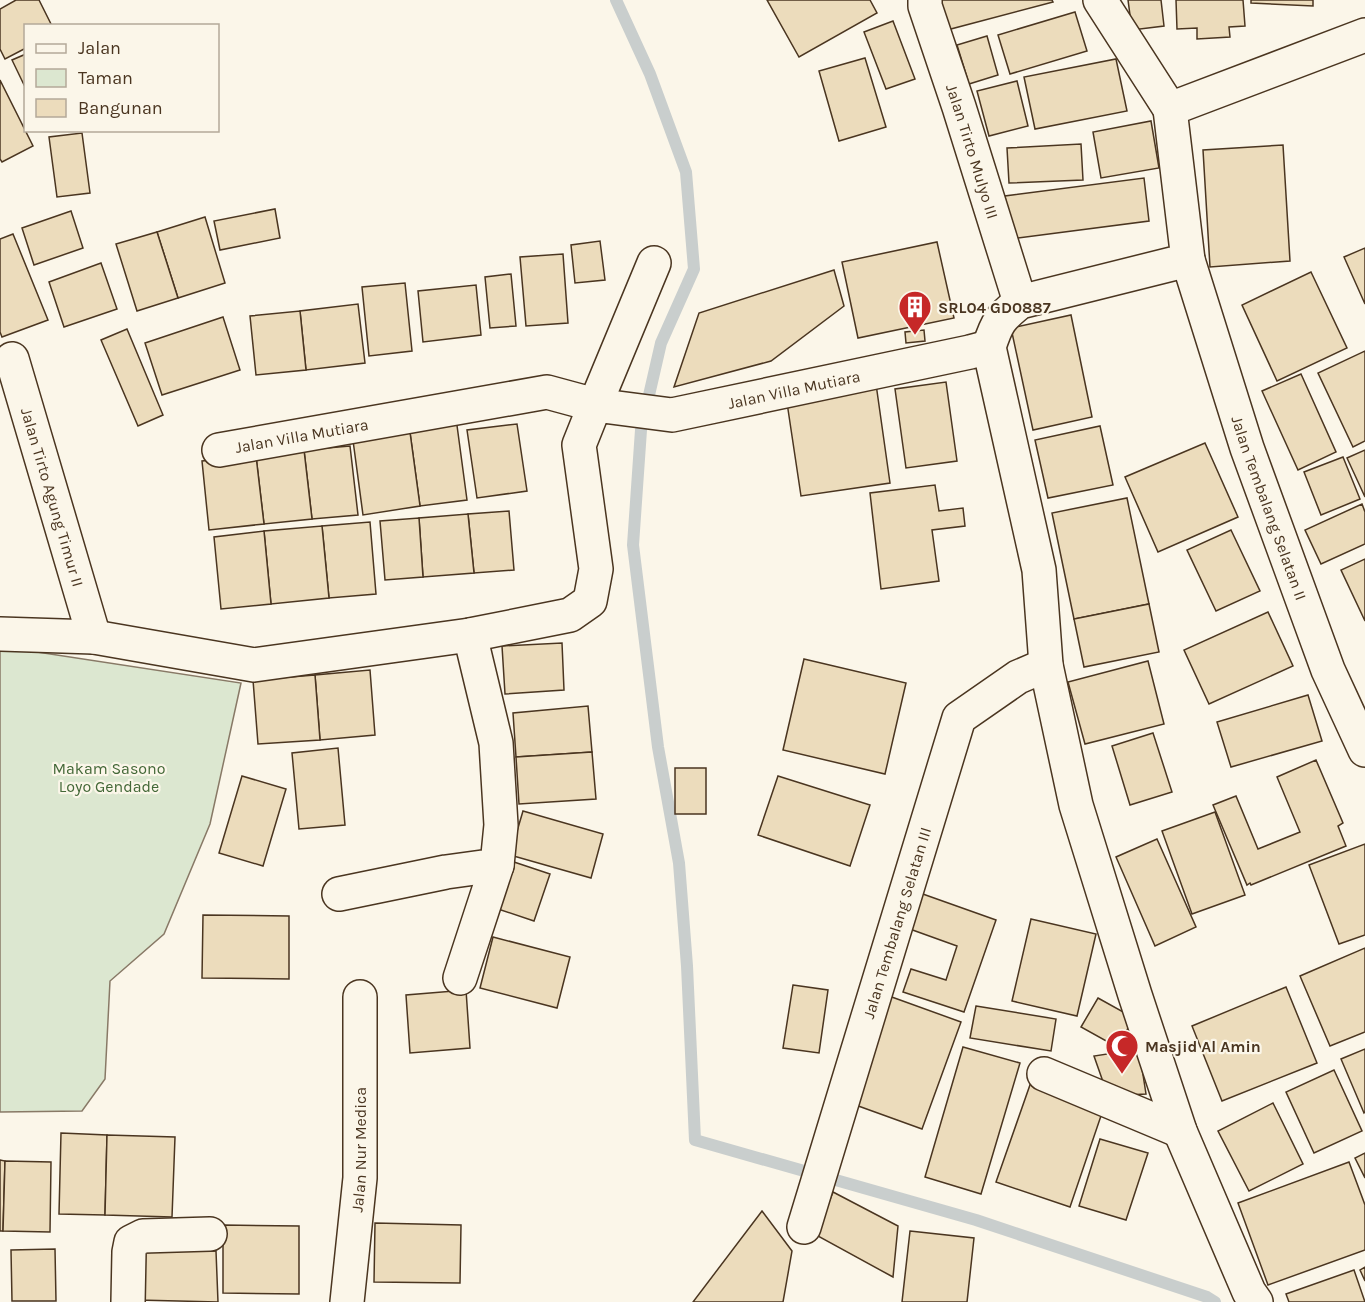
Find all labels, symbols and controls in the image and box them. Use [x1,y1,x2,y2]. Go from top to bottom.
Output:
legend [24,24,219,132]
text: Jalan [78,37,121,59]
text: Taman [78,67,133,89]
street label: Jalan Tirto Mulyo III [942,81,1003,221]
text: Bangunan [78,97,163,119]
building icon: SRL04 GD0887 [897,289,933,336]
place label: SRL04 GD0887 [938,298,1051,317]
street label: Jalan Villa Mutiara [726,366,862,412]
street label: Jalan Tirto Agung Timur II [17,405,88,589]
street label: Jalan Tembalang Selatan II [1228,413,1311,603]
street label: Jalan Villa Mutiara [234,414,370,456]
park label: Makam Sasono Loyo Gendade [53,759,165,796]
street label: Jalan Tembalang Selatan III [859,825,935,1021]
mosque icon: Masjid Al Amin [1104,1028,1140,1075]
place label: Masjid Al Amin [1145,1037,1261,1056]
street label: Jalan Nur Medica [347,1087,370,1213]

